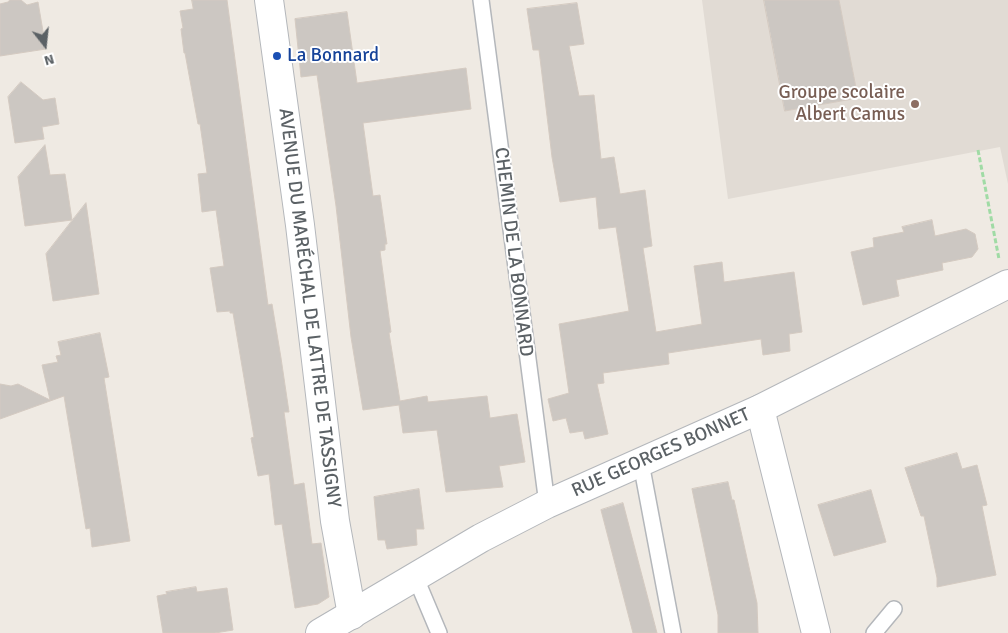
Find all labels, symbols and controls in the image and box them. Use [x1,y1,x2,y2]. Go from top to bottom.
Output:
north arrow [20,20,70,70]
place label: La Bonnard [287,45,379,67]
text: N [42,50,56,69]
marker: La Bonnard [271,50,283,62]
place label: Groupe scolaire Albert Camus [779,82,905,126]
marker: Groupe scolaire Albert Camus [909,98,921,110]
street label: AVENUE DU MARÉCHAL DE LATTRE DE TASSIGNY [273,107,345,509]
street label: CHEMIN DE LA BONNARD [489,146,537,358]
street label: RUE GEORGES BONNET [568,403,754,503]

